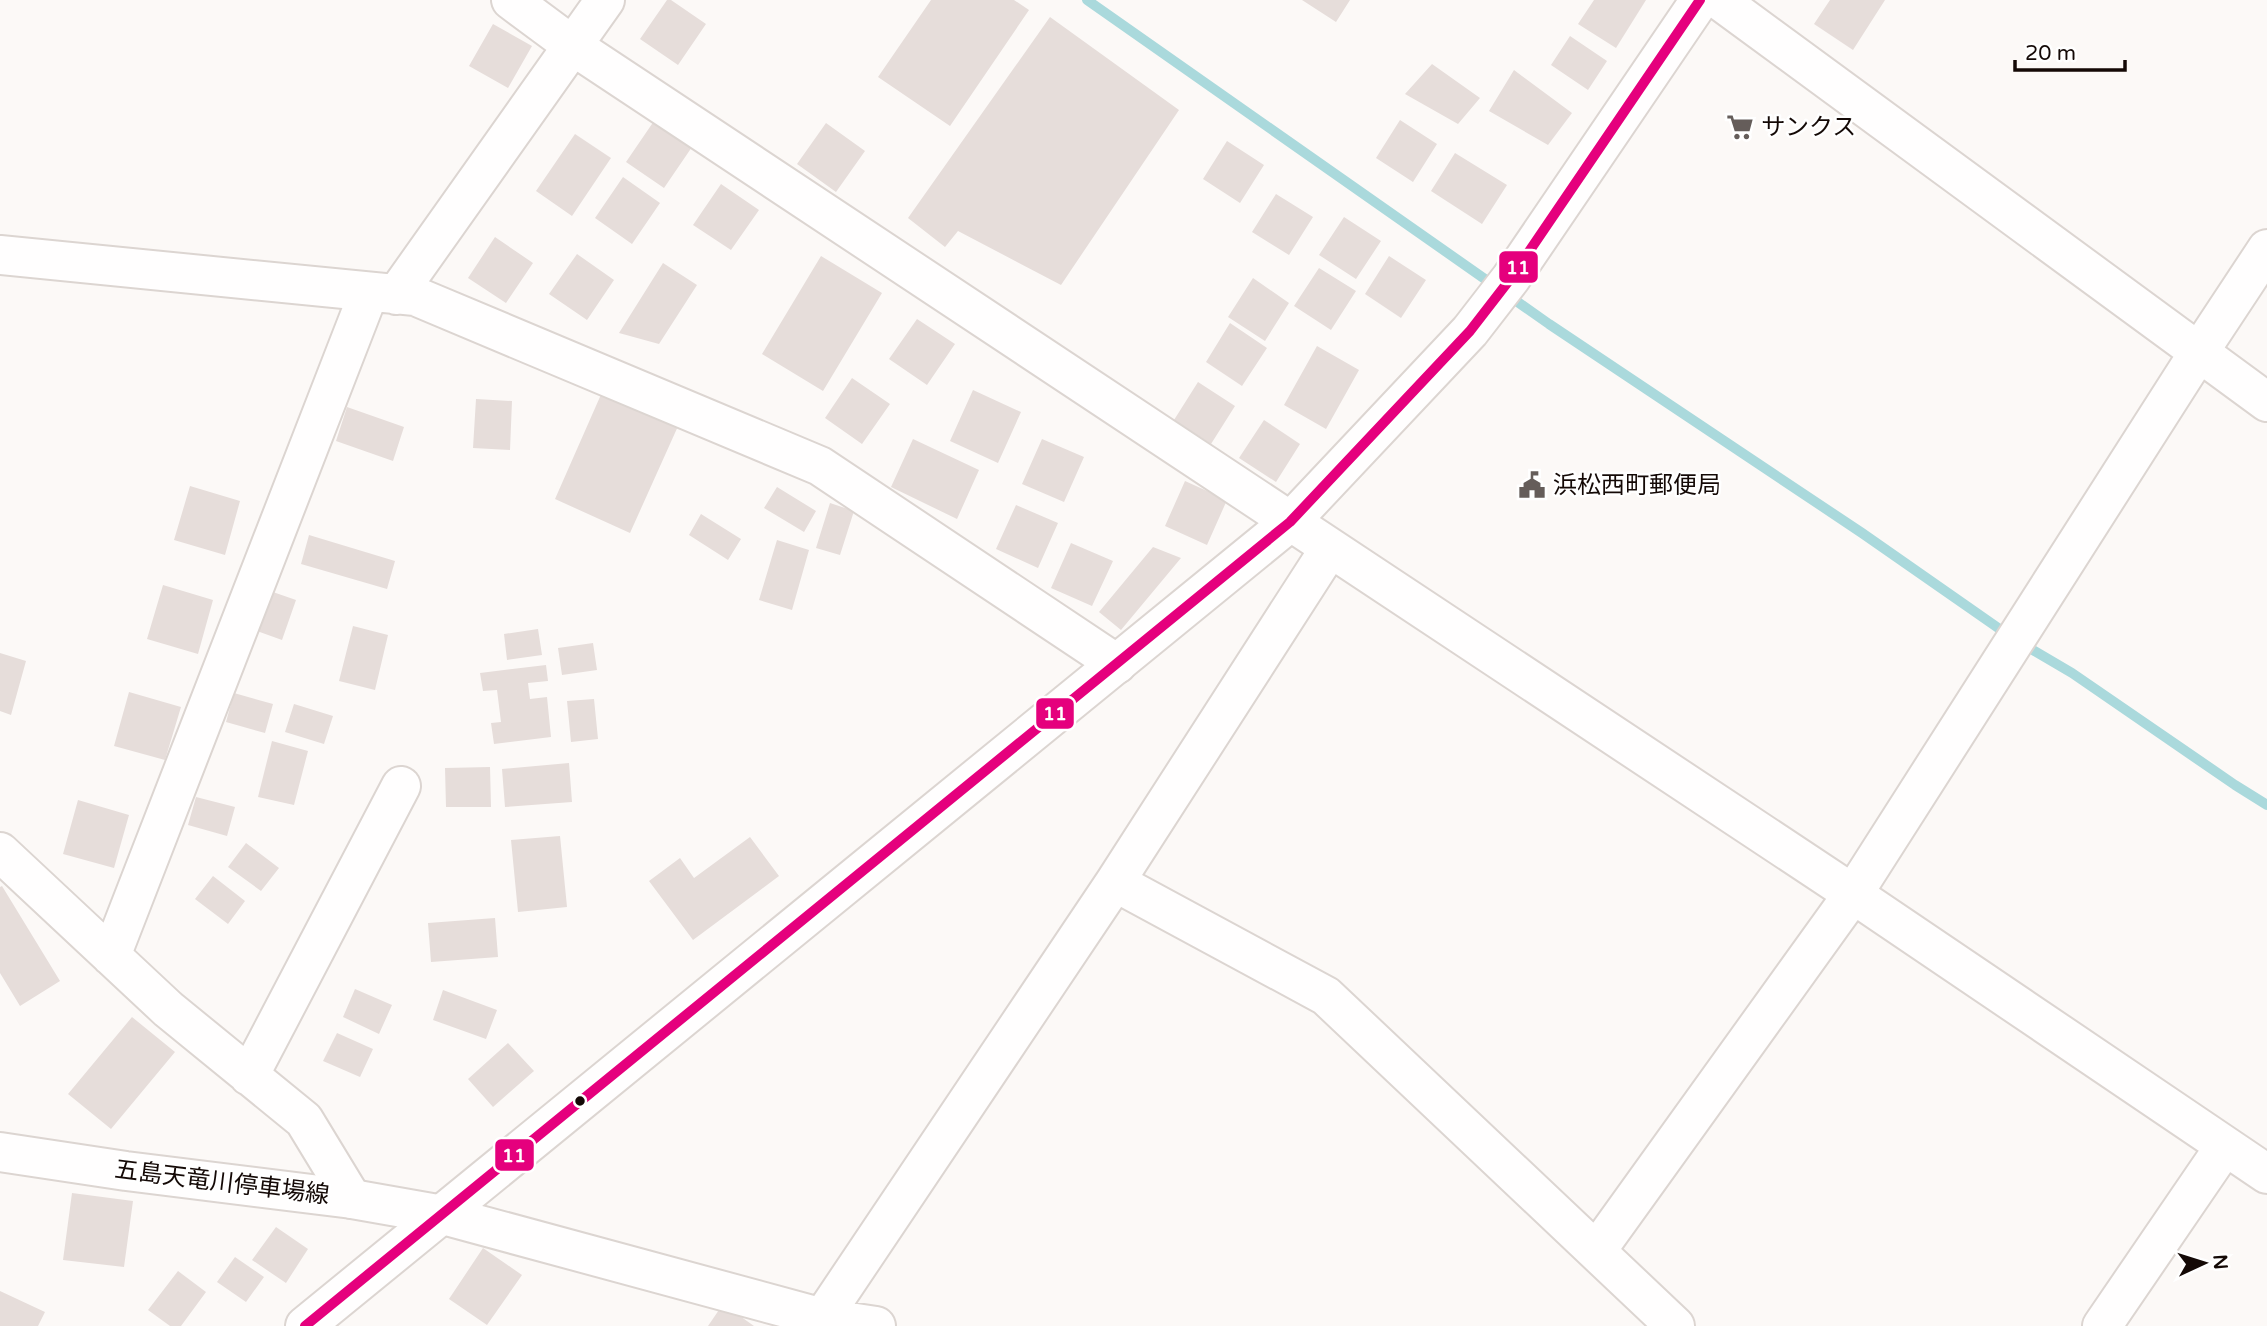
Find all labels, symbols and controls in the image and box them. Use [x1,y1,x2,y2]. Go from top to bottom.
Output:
scale bar [2015,28,2125,72]
text: 20 m [2025,41,2076,66]
supermarket icon: サンクス [1725,112,1755,142]
place label: サンクス [1761,113,1856,142]
line badge: 11 [1498,250,1539,284]
text: 11 [1506,257,1530,279]
public building icon: 浜松西町郵便局 [1517,470,1547,500]
place label: 浜松西町郵便局 [1553,471,1721,500]
line badge: 11 [1035,697,1075,730]
text: 11 [1043,703,1067,725]
unlabelled marker [573,1094,587,1108]
line badge: 11 [494,1138,535,1172]
text: 11 [502,1145,526,1167]
street label: 五島天竜川停車場線 [113,1155,331,1210]
north arrow [2169,1228,2239,1298]
text: N [2208,1254,2231,1270]

